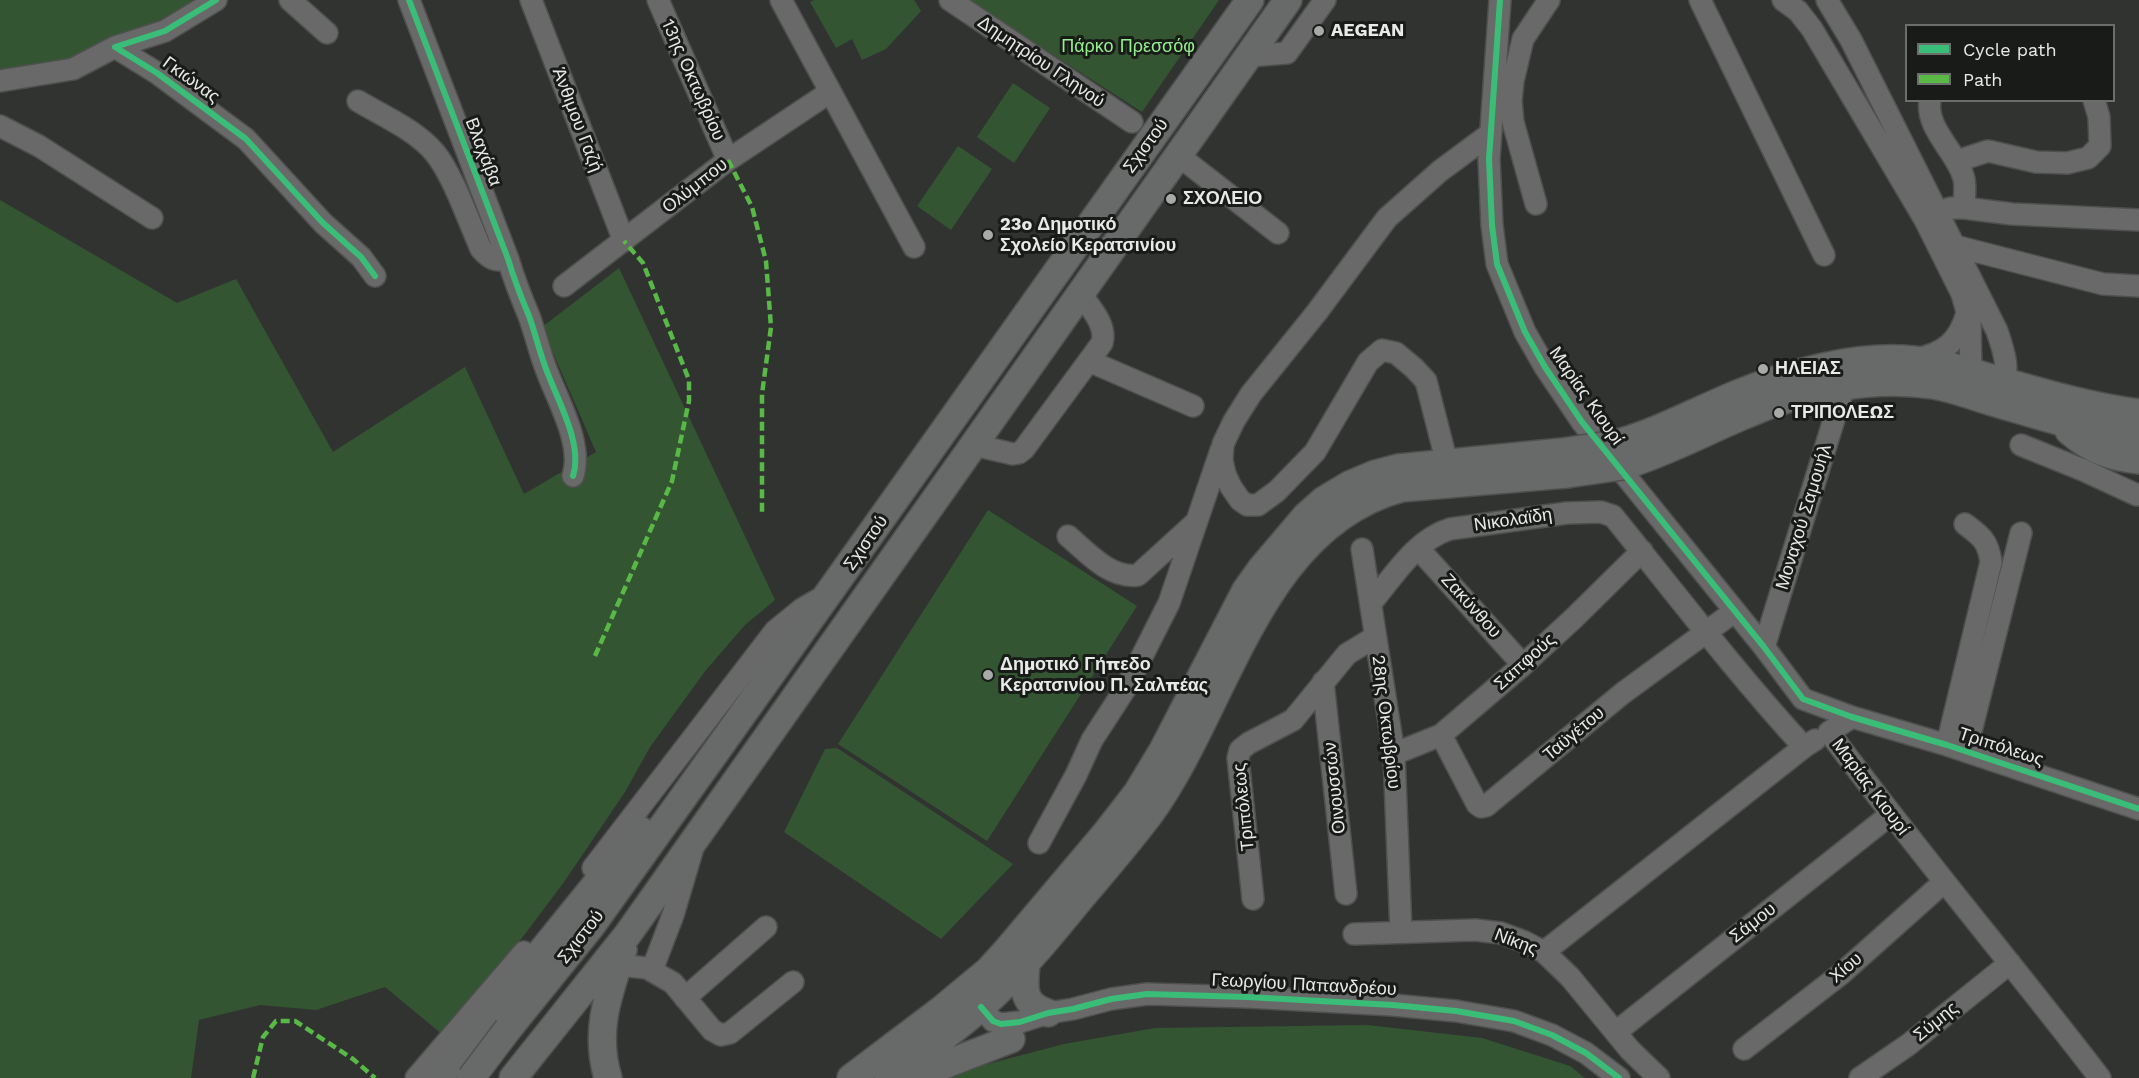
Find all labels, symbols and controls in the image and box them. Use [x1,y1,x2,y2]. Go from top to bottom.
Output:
street label: Δημητρίου Γληνού [973,12,1109,112]
street label: 13ης Οκτωβρίου [657,16,729,144]
place label: AEGEAN [1331,20,1404,42]
marker: AEGEAN [1312,24,1326,38]
legend [1905,24,2115,102]
park label: Πάρκο Πρεσσόφ [1061,36,1195,58]
text: Cycle path [1963,39,2057,60]
street label: Γκιώνας [158,52,224,108]
street label: Άνθιμου Γαζή [547,65,607,175]
text: Path [1963,69,2003,90]
street label: Σχιστού [1119,114,1173,178]
street label: Βλαχάβα [460,115,506,189]
street label: Ολύμπου [658,154,732,218]
place label: ΣΧΟΛΕΙΟ [1183,188,1262,210]
marker: ΣΧΟΛΕΙΟ [1164,192,1178,206]
place label: 23o Δημοτικό Σχολείο Κερατσινίου [1000,214,1176,256]
marker: 23o Δημοτικό Σχολείο Κερατσινίου [981,228,995,242]
street label: Μαρίας Κιουρί [1544,343,1628,449]
place label: ΗΛΕΙΑΣ [1775,358,1841,380]
marker: ΗΛΕΙΑΣ [1756,362,1770,376]
place label: ΤΡΙΠΟΛΕΩΣ [1791,402,1894,424]
marker: ΤΡΙΠΟΛΕΩΣ [1772,406,1786,420]
street label: Μοναχού Σαμουήλ [1772,442,1836,592]
street label: Νικολαϊδη [1473,504,1553,536]
street label: Σχιστού [839,511,893,575]
street label: Ζακύνθου [1437,569,1505,643]
street label: Σαπφούς [1490,629,1560,695]
place label: Δημοτικό Γήπεδο Κερατσινίου Π. Σαλπέας [1000,654,1208,696]
street label: 28ης Οκτωβρίου [1367,654,1405,790]
marker: Δημοτικό Γήπεδο Κερατσινίου Π. Σαλπέας [981,668,995,682]
street label: Ταϋγέτου [1539,702,1609,766]
street label: Τριπόλεως [1956,723,2046,771]
street label: Μαρίας Κιουρί [1827,735,1913,839]
street label: Οινουσσών [1319,741,1351,835]
street label: Τριπόλεως [1229,762,1259,852]
street label: Σάμου [1726,898,1780,948]
street label: Σχιστού [553,906,609,968]
street label: Νίκης [1491,924,1541,960]
street label: Χίου [1825,948,1867,988]
street label: Γεωργίου Παπανδρέου [1211,969,1397,1001]
street label: Σύμης [1909,998,1963,1046]

